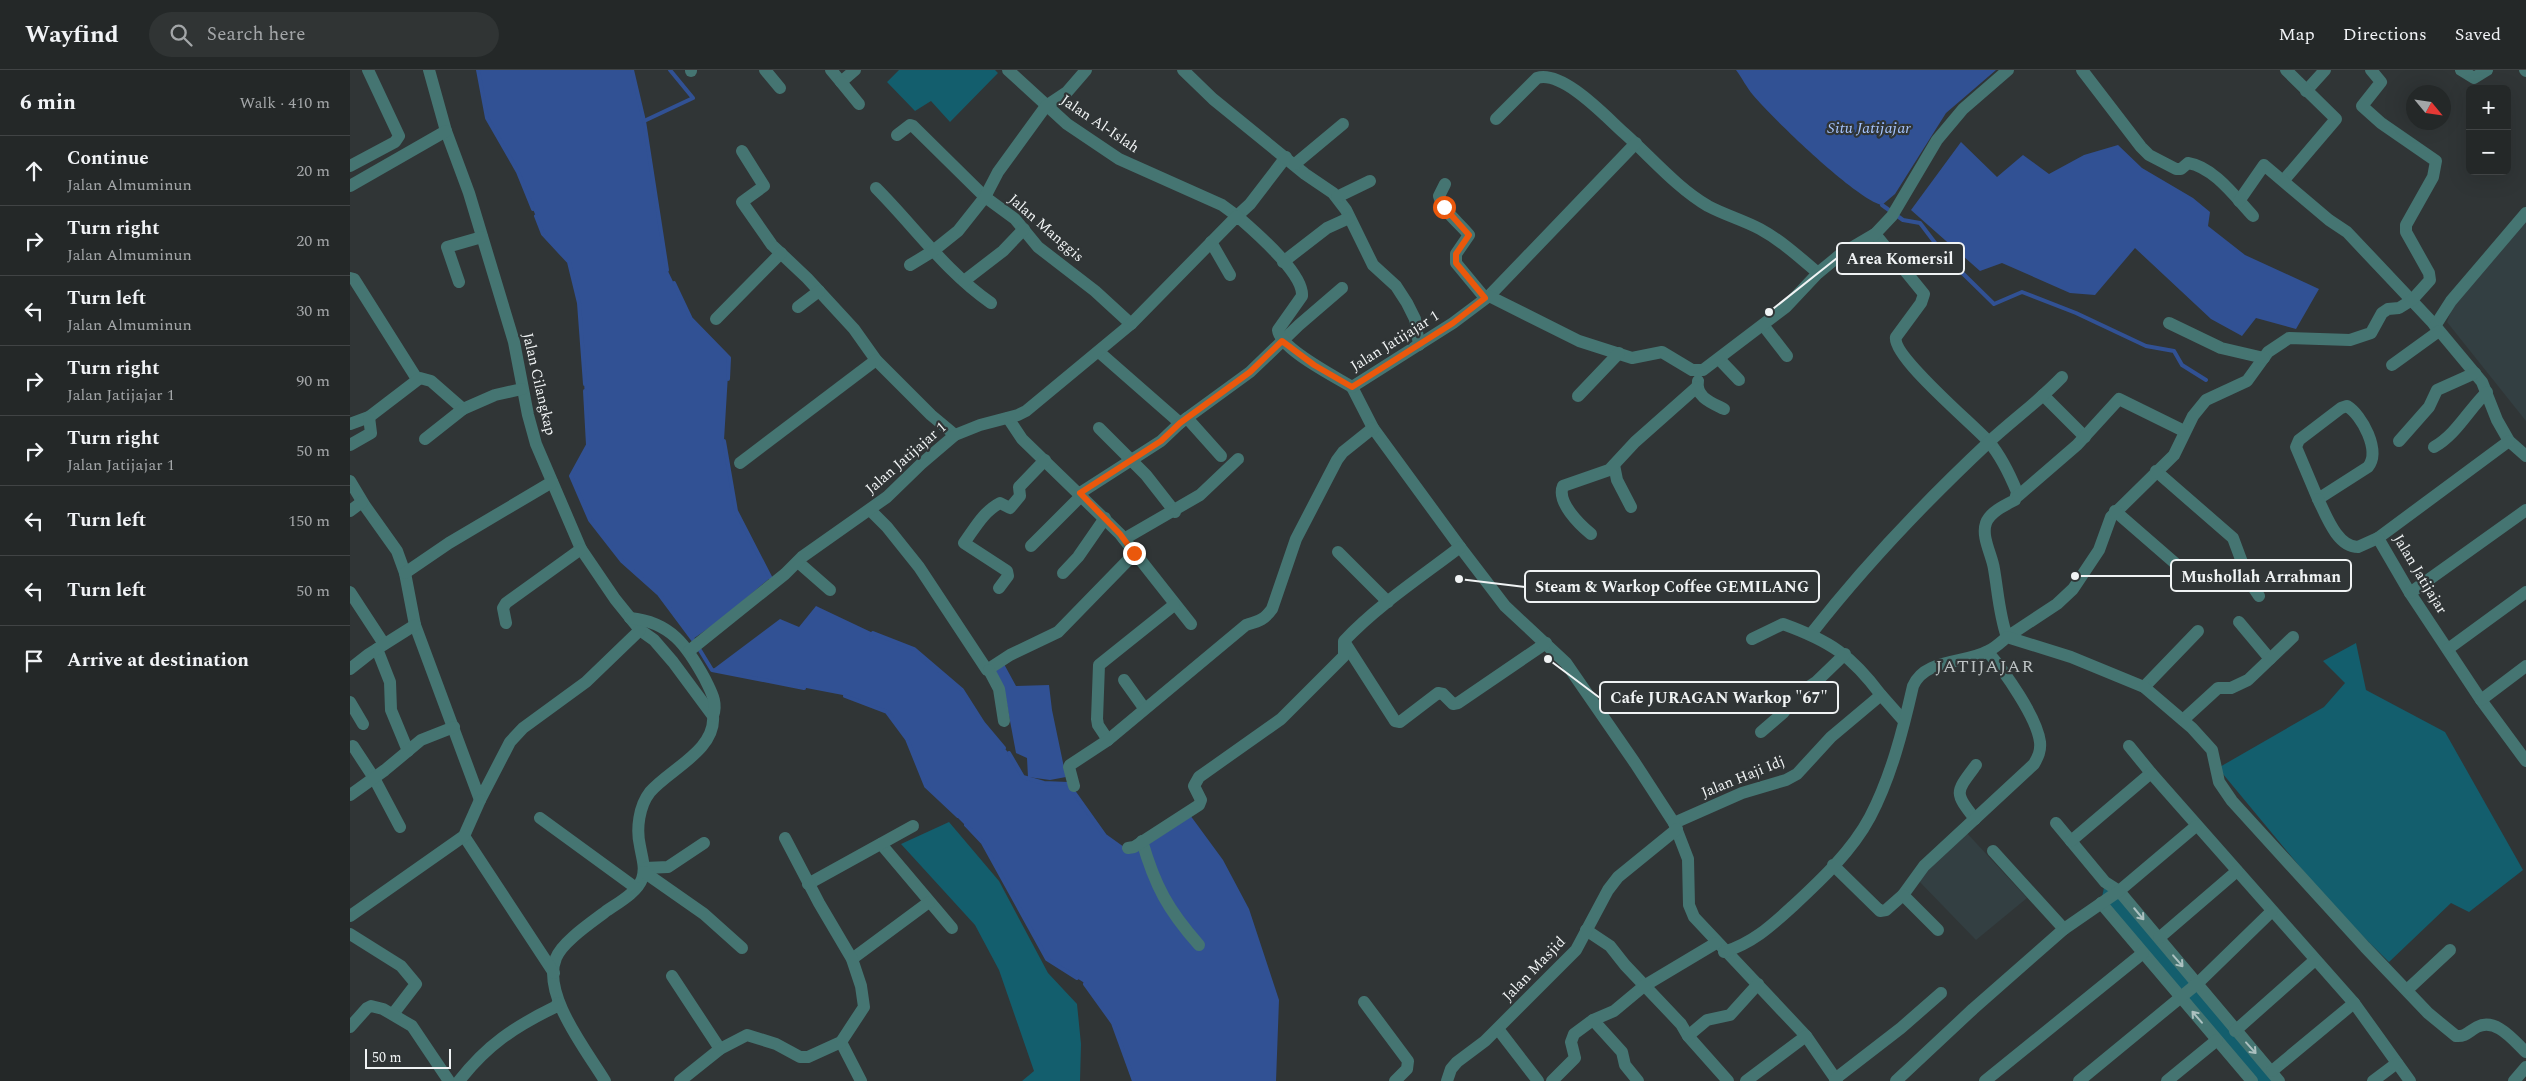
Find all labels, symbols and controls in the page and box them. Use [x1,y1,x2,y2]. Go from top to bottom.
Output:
search box [149,12,499,57]
text: Wayfind [25,17,119,53]
text: Search here [207,20,305,49]
icon: search [167,21,195,49]
text: Map [2279,21,2315,48]
text: Directions [2343,21,2427,48]
text: Saved [2455,21,2501,48]
north arrow [2406,85,2451,130]
map controls [2466,85,2511,175]
button: + [2466,85,2511,130]
text: 6 min [20,87,76,119]
street label: Jalan Al-Islah [1056,89,1144,159]
text: Walk · 410 m [239,91,330,115]
water label: Situ Jatijajar [1827,116,1911,140]
button: − [2466,130,2511,175]
text: Continue [67,144,149,173]
icon: ahead [20,157,48,185]
text: 20 m [296,159,330,183]
text: Jalan Almuminun [67,173,192,197]
street label: Jalan Manggis [1003,188,1089,268]
route start [1433,196,1456,219]
text: Turn right [67,214,160,243]
icon: right [20,227,48,255]
text: 20 m [296,229,330,253]
text: Jalan Almuminun [67,243,192,267]
callout: Area Komersil [1837,243,1964,274]
text: Area Komersil [1847,247,1953,271]
text: Turn left [67,284,146,313]
icon: left [20,297,48,325]
text: 30 m [296,299,330,323]
street label: Jalan Jatijajar 1 [1346,305,1444,377]
text: Jalan Almuminun [67,313,192,337]
street label: Jalan Cilangkap [516,330,562,438]
text: Turn right [67,354,160,383]
icon: right [20,367,48,395]
text: 90 m [296,369,330,393]
text: Jalan Jatijajar 1 [67,383,175,407]
street label: Jalan Jatijajar 1 [860,416,952,500]
text: Turn right [67,424,160,453]
icon: right [20,437,48,465]
text: 50 m [296,439,330,463]
text: Jalan Jatijajar 1 [67,453,175,477]
text: Turn left [67,506,146,535]
icon: left [20,507,48,535]
text: 150 m [288,509,330,533]
street label: Jalan Jatijajar [2387,530,2453,618]
route end [1123,542,1146,565]
callout: Mushollah Arrahman [2171,560,2351,591]
text: Mushollah Arrahman [2181,565,2341,589]
callout: Steam & Warkop Coffee GEMILANG [1525,571,1819,602]
text: Steam & Warkop Coffee GEMILANG [1535,575,1809,599]
text: Turn left [67,576,146,605]
icon: left [20,577,48,605]
text: 50 m [296,579,330,603]
text: Arrive at destination [67,646,249,675]
icon: arrive [20,647,48,675]
district label: JATIJAJAR [1936,653,2034,680]
callout: Cafe JURAGAN Warkop "67" [1600,682,1838,713]
text: Cafe JURAGAN Warkop "67" [1610,686,1828,710]
street label: Jalan Haji Idj [1698,750,1788,804]
one-way arrow [2133,908,2144,921]
street label: Jalan Masjid [1497,931,1571,1007]
one-way arrow [2173,954,2184,967]
one-way arrow [2191,1011,2203,1024]
one-way arrow [2245,1041,2256,1054]
scale bar [365,1046,451,1069]
text: 50 m [372,1047,402,1068]

